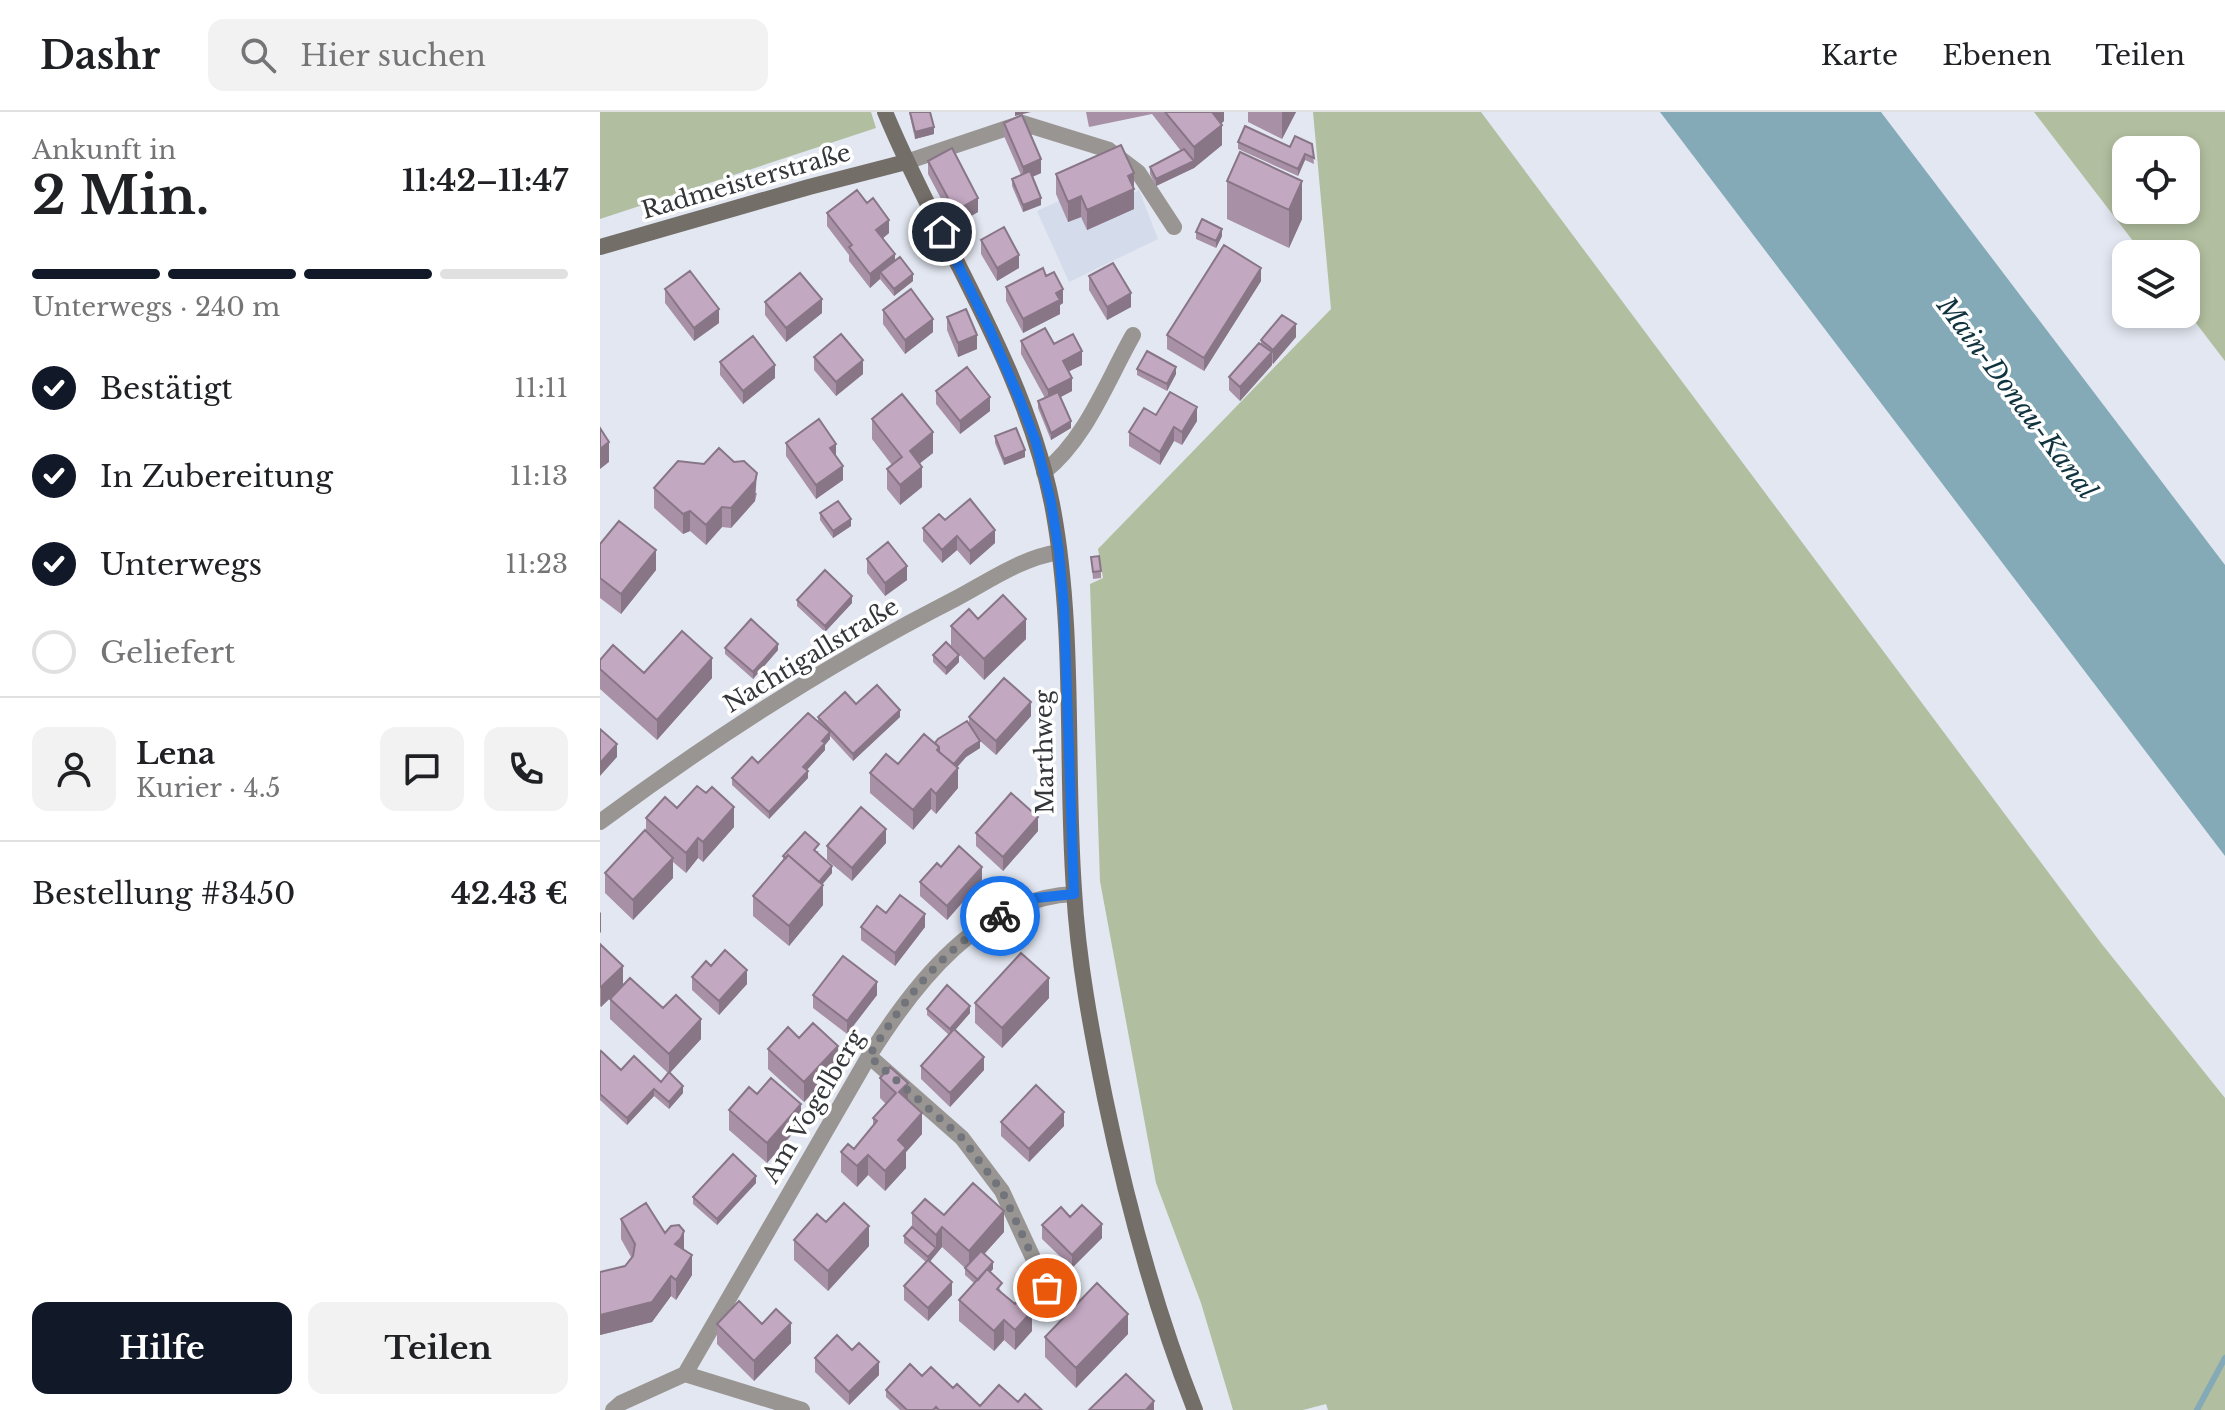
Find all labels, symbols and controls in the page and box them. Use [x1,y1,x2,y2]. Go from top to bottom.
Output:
search box [208,19,768,91]
text: Dashr [40,32,160,79]
icon: search [236,33,280,77]
text: Hier suchen [300,37,486,74]
text: Karte [1821,38,1898,73]
text: Ebenen [1942,38,2051,73]
text: Teilen [2095,38,2185,73]
text: Ankunft in [32,134,176,166]
map controls [2112,136,2200,328]
button: locate [2112,136,2200,224]
street label: Radmeisterstraße [638,137,854,225]
text: 11:42–11:47 [402,162,568,199]
text: 2 Min. [32,164,209,228]
pin [908,198,976,266]
icon: home [920,210,964,254]
button: layers [2112,240,2200,328]
water label: Main-Donau-Kanal [1930,290,2104,506]
text: Unterwegs · 240 m [32,291,280,323]
icon: check [32,366,76,410]
text: Bestätigt [100,370,233,407]
text: 11:11 [514,372,568,404]
icon: check [32,454,76,498]
text: In Zubereitung [100,458,333,495]
text: 11:13 [510,460,568,492]
icon: check [32,542,76,586]
text: Unterwegs [100,546,262,583]
text: 11:23 [505,548,568,580]
street label: Nachtigallstraße [718,591,904,719]
text: Geliefert [100,634,235,671]
street label: Marthweg [1028,689,1060,814]
button: person [32,727,116,811]
button: chat [380,727,464,811]
button: phone [484,727,568,811]
text: Lena [136,735,215,772]
text: Kurier · 4.5 [136,772,280,804]
text: Bestellung #3450 [32,875,295,912]
text: 42.43 € [451,875,568,912]
courier [960,876,1040,956]
icon: bike [978,894,1022,938]
street label: Am Vogelberg [755,1024,870,1189]
pin [1013,1254,1081,1322]
icon: bag [1025,1266,1069,1310]
button: Hilfe [32,1302,292,1394]
button: Teilen [308,1302,568,1394]

